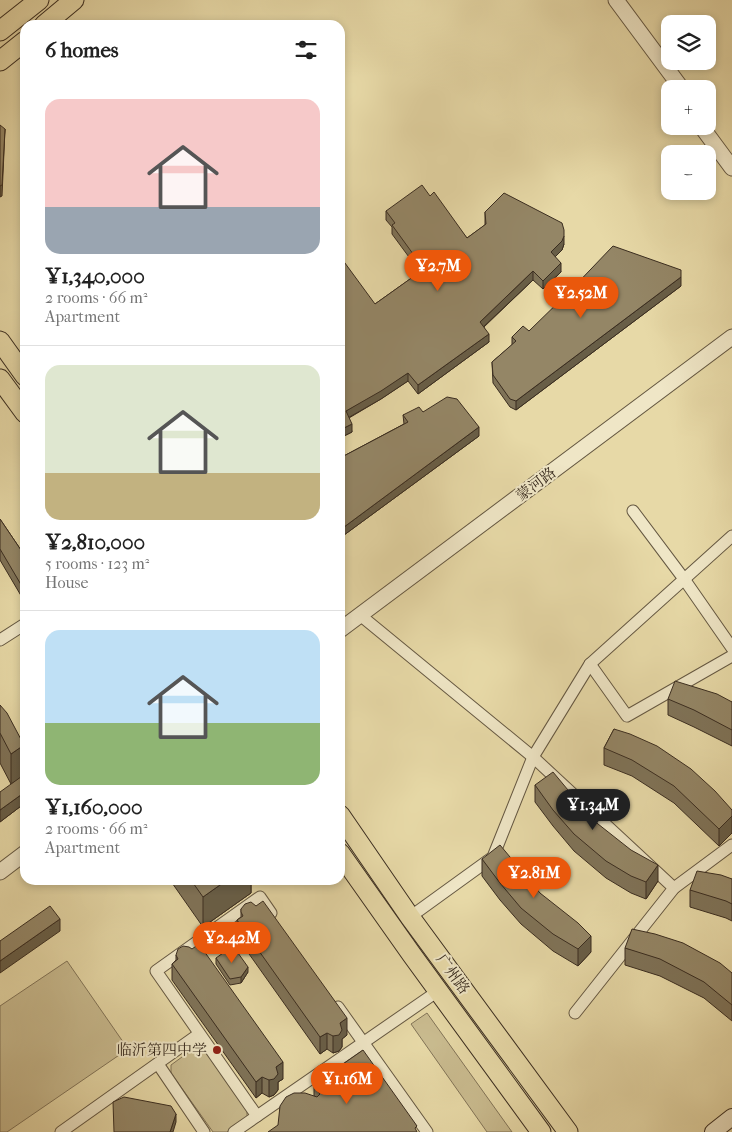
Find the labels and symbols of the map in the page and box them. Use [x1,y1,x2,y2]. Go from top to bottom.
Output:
pin: ¥2.7M [403,250,473,292]
pin: ¥2.52M [540,276,622,319]
street label: 蒙河路 [513,463,559,505]
pin: ¥1.34M [552,788,634,831]
pin: ¥2.81M [493,856,575,899]
pin: ¥2.42M [191,922,273,964]
street label: 广州路 [432,951,474,997]
place label: 临沂第四中学 [117,1041,207,1059]
marker: 临沂第四中学 [211,1044,223,1056]
pin: ¥1.16M [306,1062,388,1105]

